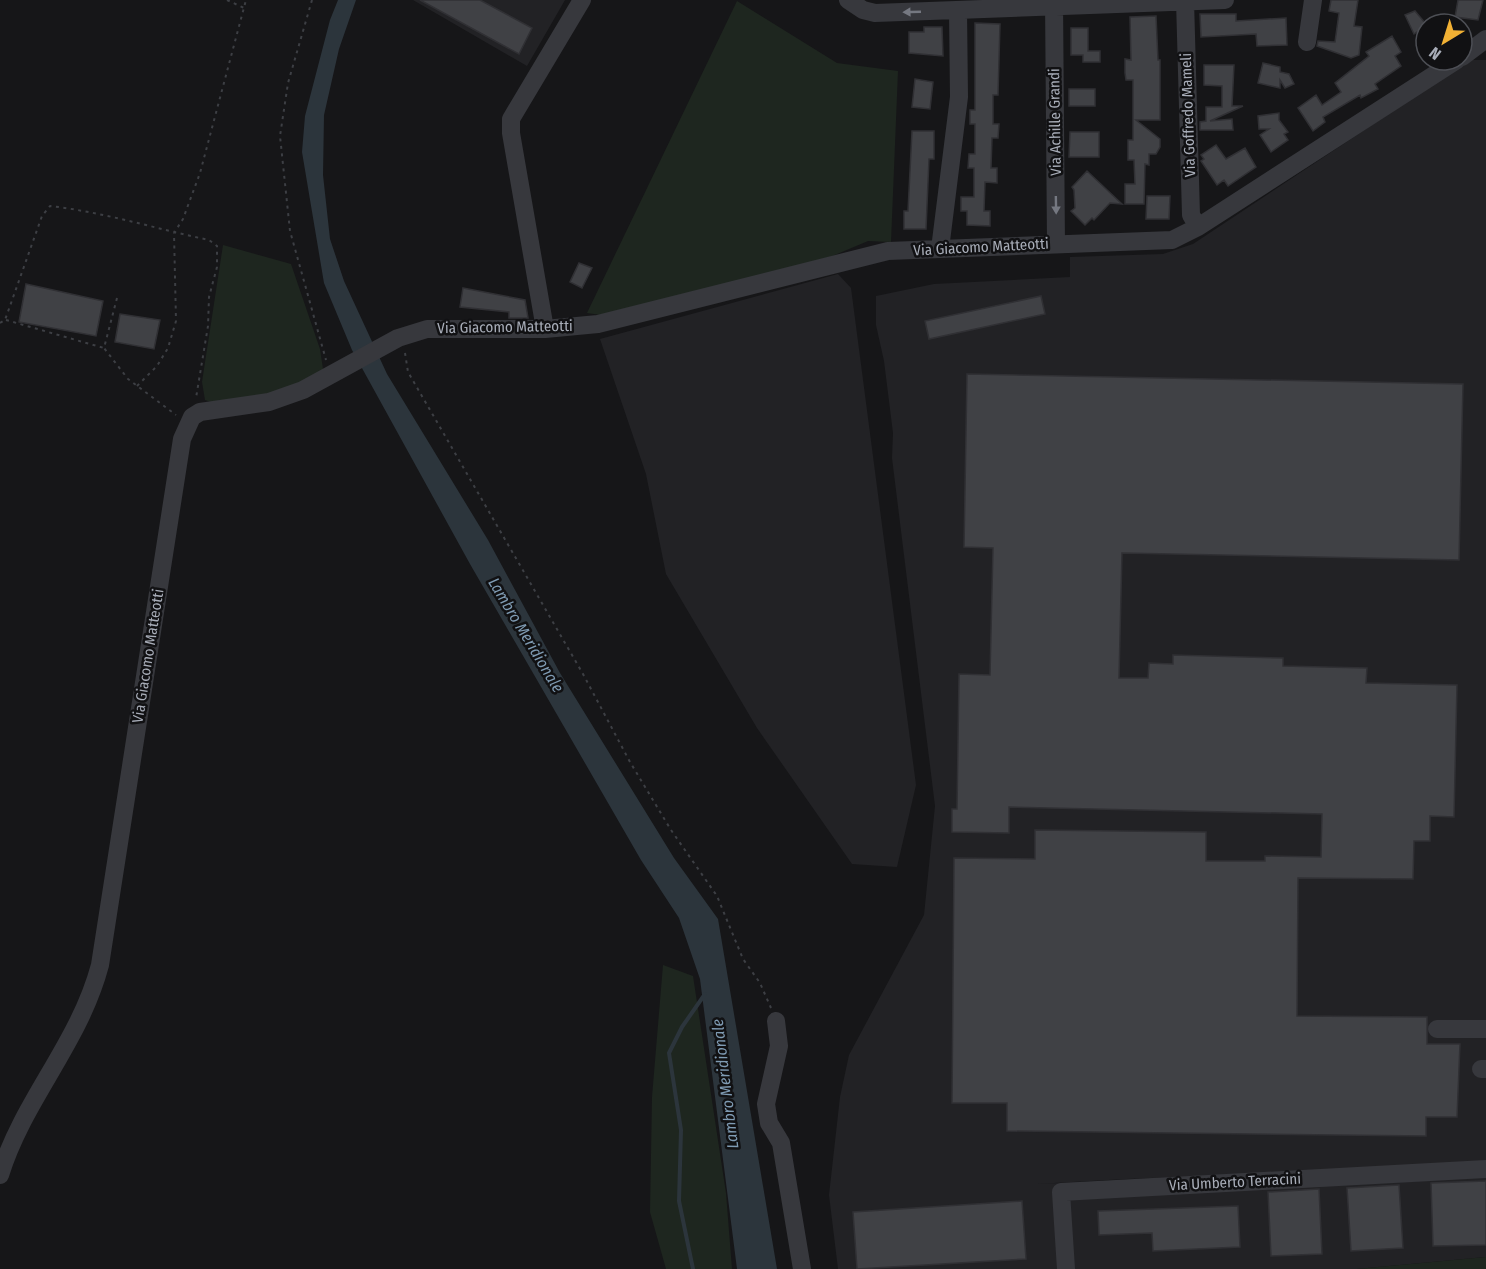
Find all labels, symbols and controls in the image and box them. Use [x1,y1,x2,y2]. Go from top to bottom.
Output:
one-way arrow [902,7,921,16]
north arrow [1414,12,1474,72]
text: N [1425,43,1445,64]
street label: Via Goffredo Mameli [1177,53,1199,177]
street label: Via Achille Grandi [1045,68,1065,176]
one-way arrow [1051,196,1061,215]
street label: Via Giacomo Matteotti [913,234,1049,260]
street label: Via Giacomo Matteotti [437,317,573,337]
water label: Lambro Meridionale [484,574,568,696]
street label: Via Giacomo Matteotti [129,588,167,724]
water label: Lambro Meridionale [708,1018,742,1150]
street label: Via Umberto Terracini [1169,1170,1301,1194]

